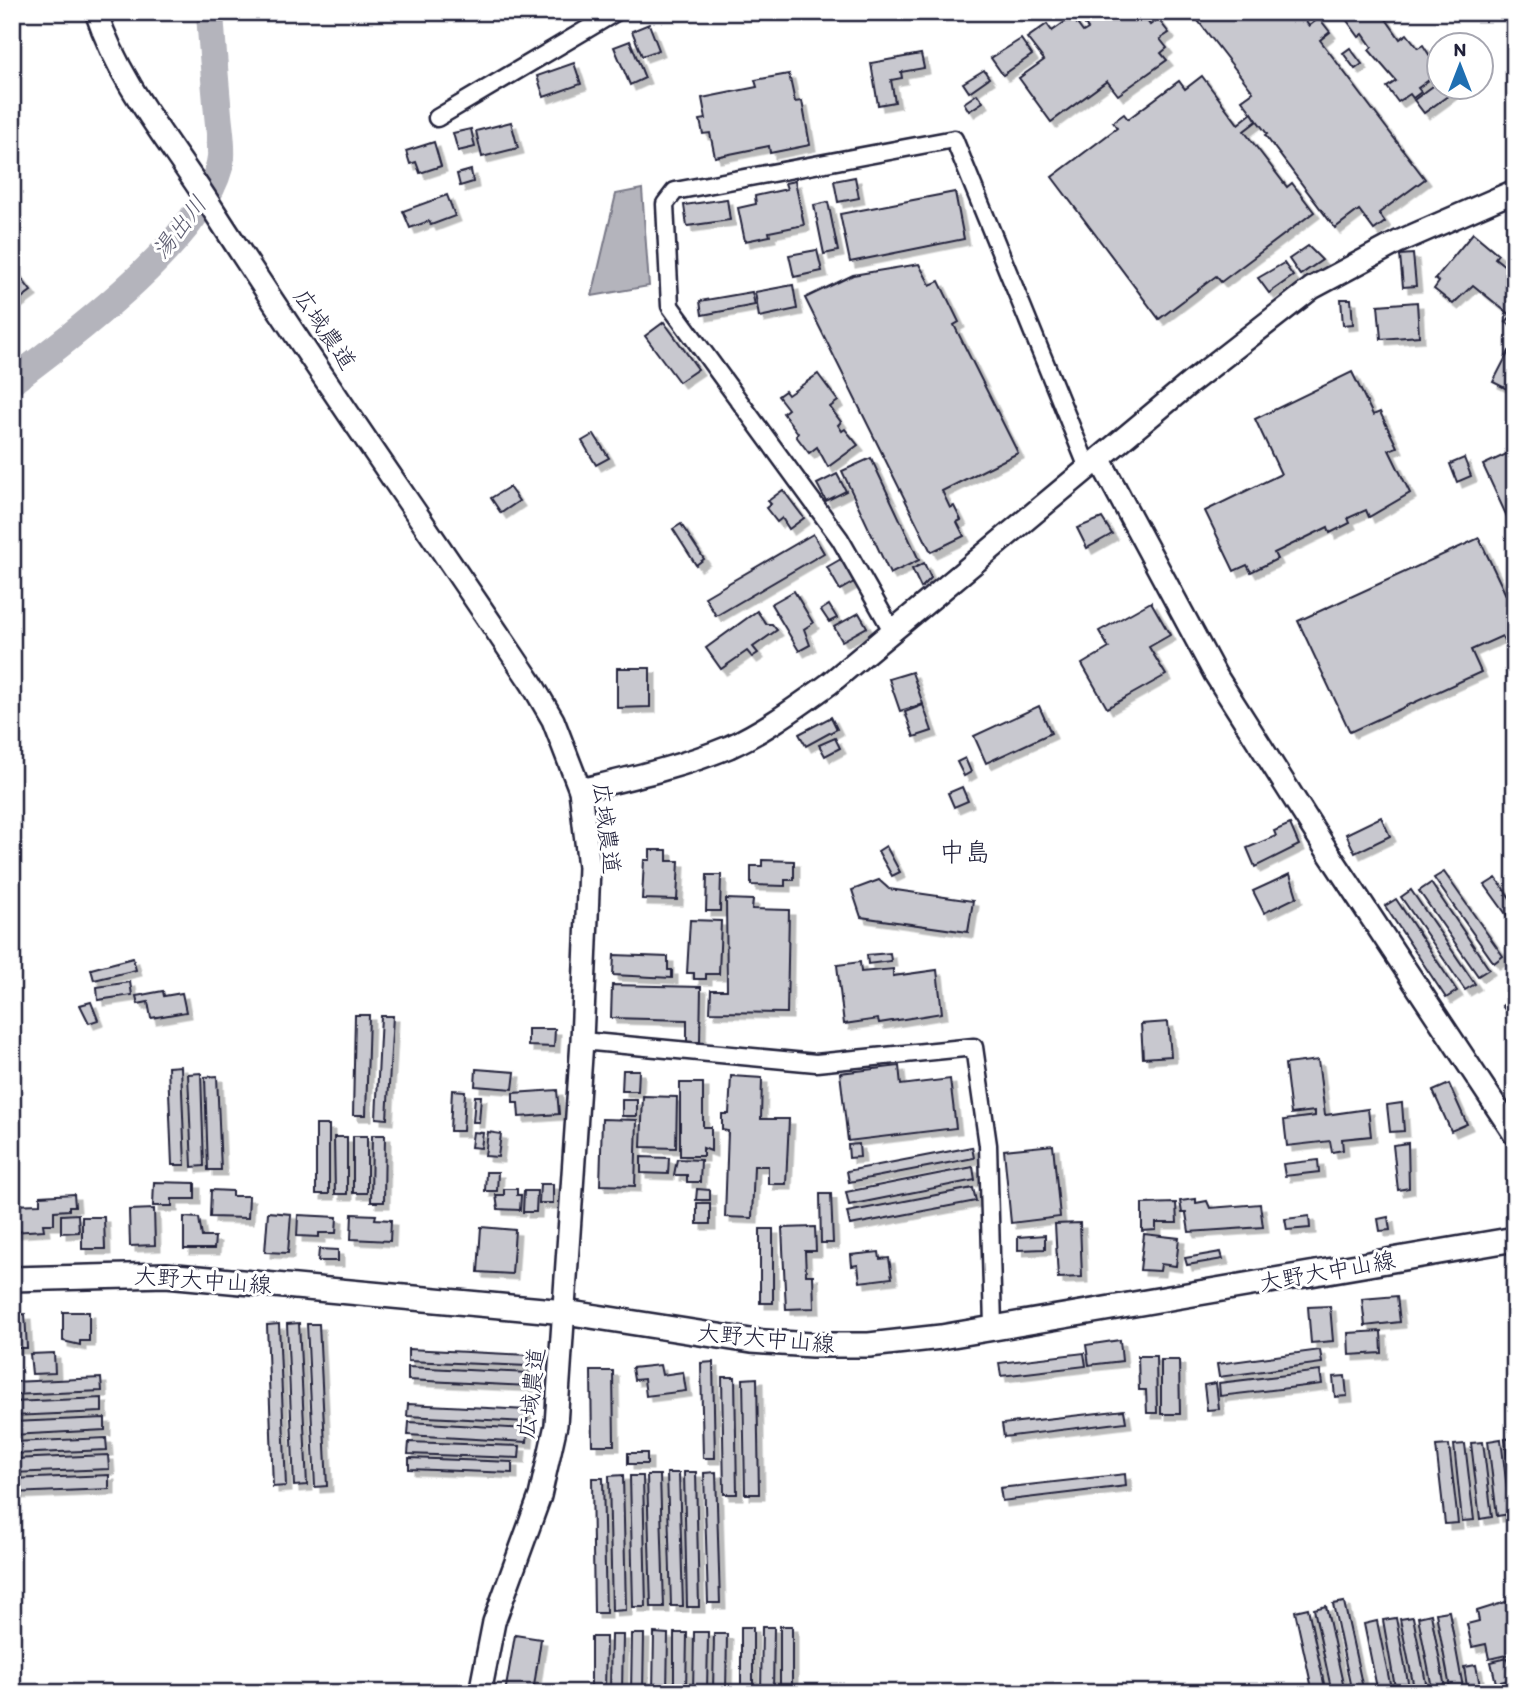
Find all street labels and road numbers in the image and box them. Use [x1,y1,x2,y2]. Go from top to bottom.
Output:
street label: 広域農道 [288,283,362,375]
street label: 広域農道 [587,781,627,875]
street label: 大野大中山線 [1257,1245,1397,1297]
street label: 大野大中山線 [133,1261,273,1299]
street label: 大野大中山線 [696,1318,836,1358]
street label: 広域農道 [511,1346,551,1440]

